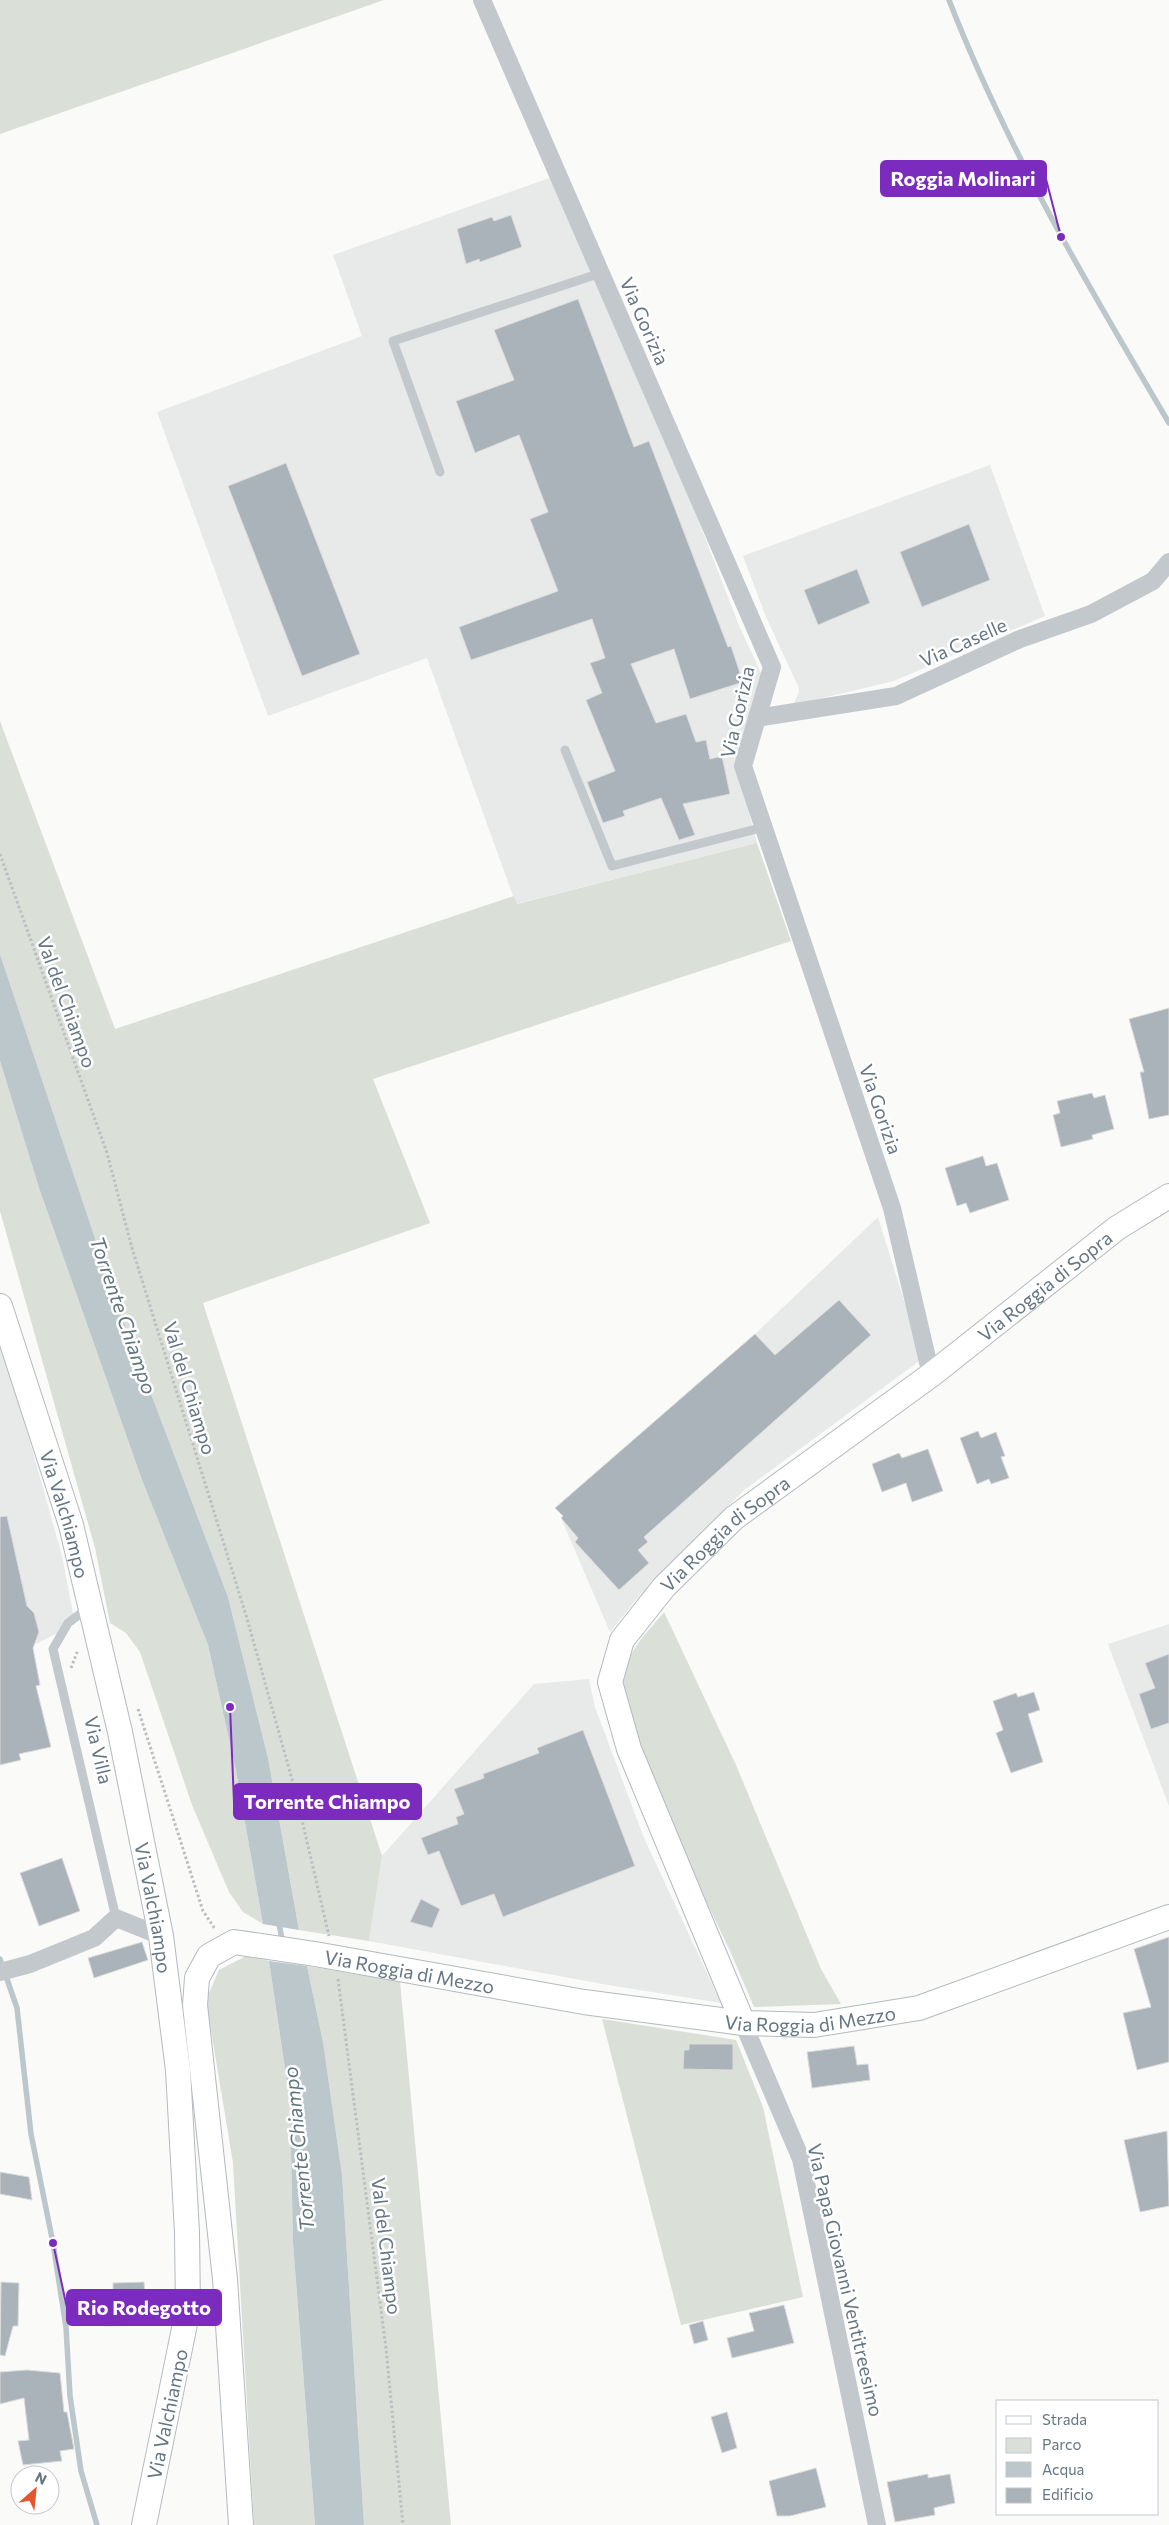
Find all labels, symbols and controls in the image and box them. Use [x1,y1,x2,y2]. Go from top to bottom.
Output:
callout: Roggia Molinari [881,161,1046,196]
text: Roggia Molinari [890,166,1036,190]
street label: Via Gorizia [615,274,675,368]
street label: Via Caselle [916,613,1010,671]
street label: Via Gorizia [715,664,759,760]
street label: Val del Chiampo [33,933,101,1071]
street label: Via Gorizia [855,1061,907,1157]
street label: Via Roggia di Sopra [973,1225,1116,1345]
water label: Torrente Chiampo [86,1233,162,1397]
street label: Val del Chiampo [159,1319,221,1457]
street label: Via Valchiampo [36,1447,95,1580]
street label: Via Roggia di Sopra [655,1470,794,1596]
street label: Via Villa [80,1714,118,1786]
callout: Torrente Chiampo [234,1784,421,1819]
text: Torrente Chiampo [243,1789,411,1813]
street label: Via Valchiampo [131,1840,177,1974]
street label: Via Roggia di Mezzo [323,1944,496,1997]
street label: Via Roggia di Mezzo [723,2000,897,2037]
water label: Torrente Chiampo [277,2066,319,2232]
street label: Via Papa Giovanni Ventitreesimo [803,2141,889,2419]
street label: Val del Chiampo [367,2176,407,2316]
callout: Rio Rodegotto [67,2290,221,2325]
text: Rio Rodegotto [77,2295,211,2319]
street label: Via Valchiampo [142,2347,192,2481]
legend [996,2400,1159,2515]
text: Strada [1042,2410,1087,2428]
text: Parco [1042,2435,1081,2453]
text: Acqua [1042,2460,1084,2478]
north arrow [10,2465,60,2515]
text: N [33,2468,50,2488]
text: Edificio [1042,2485,1093,2503]

